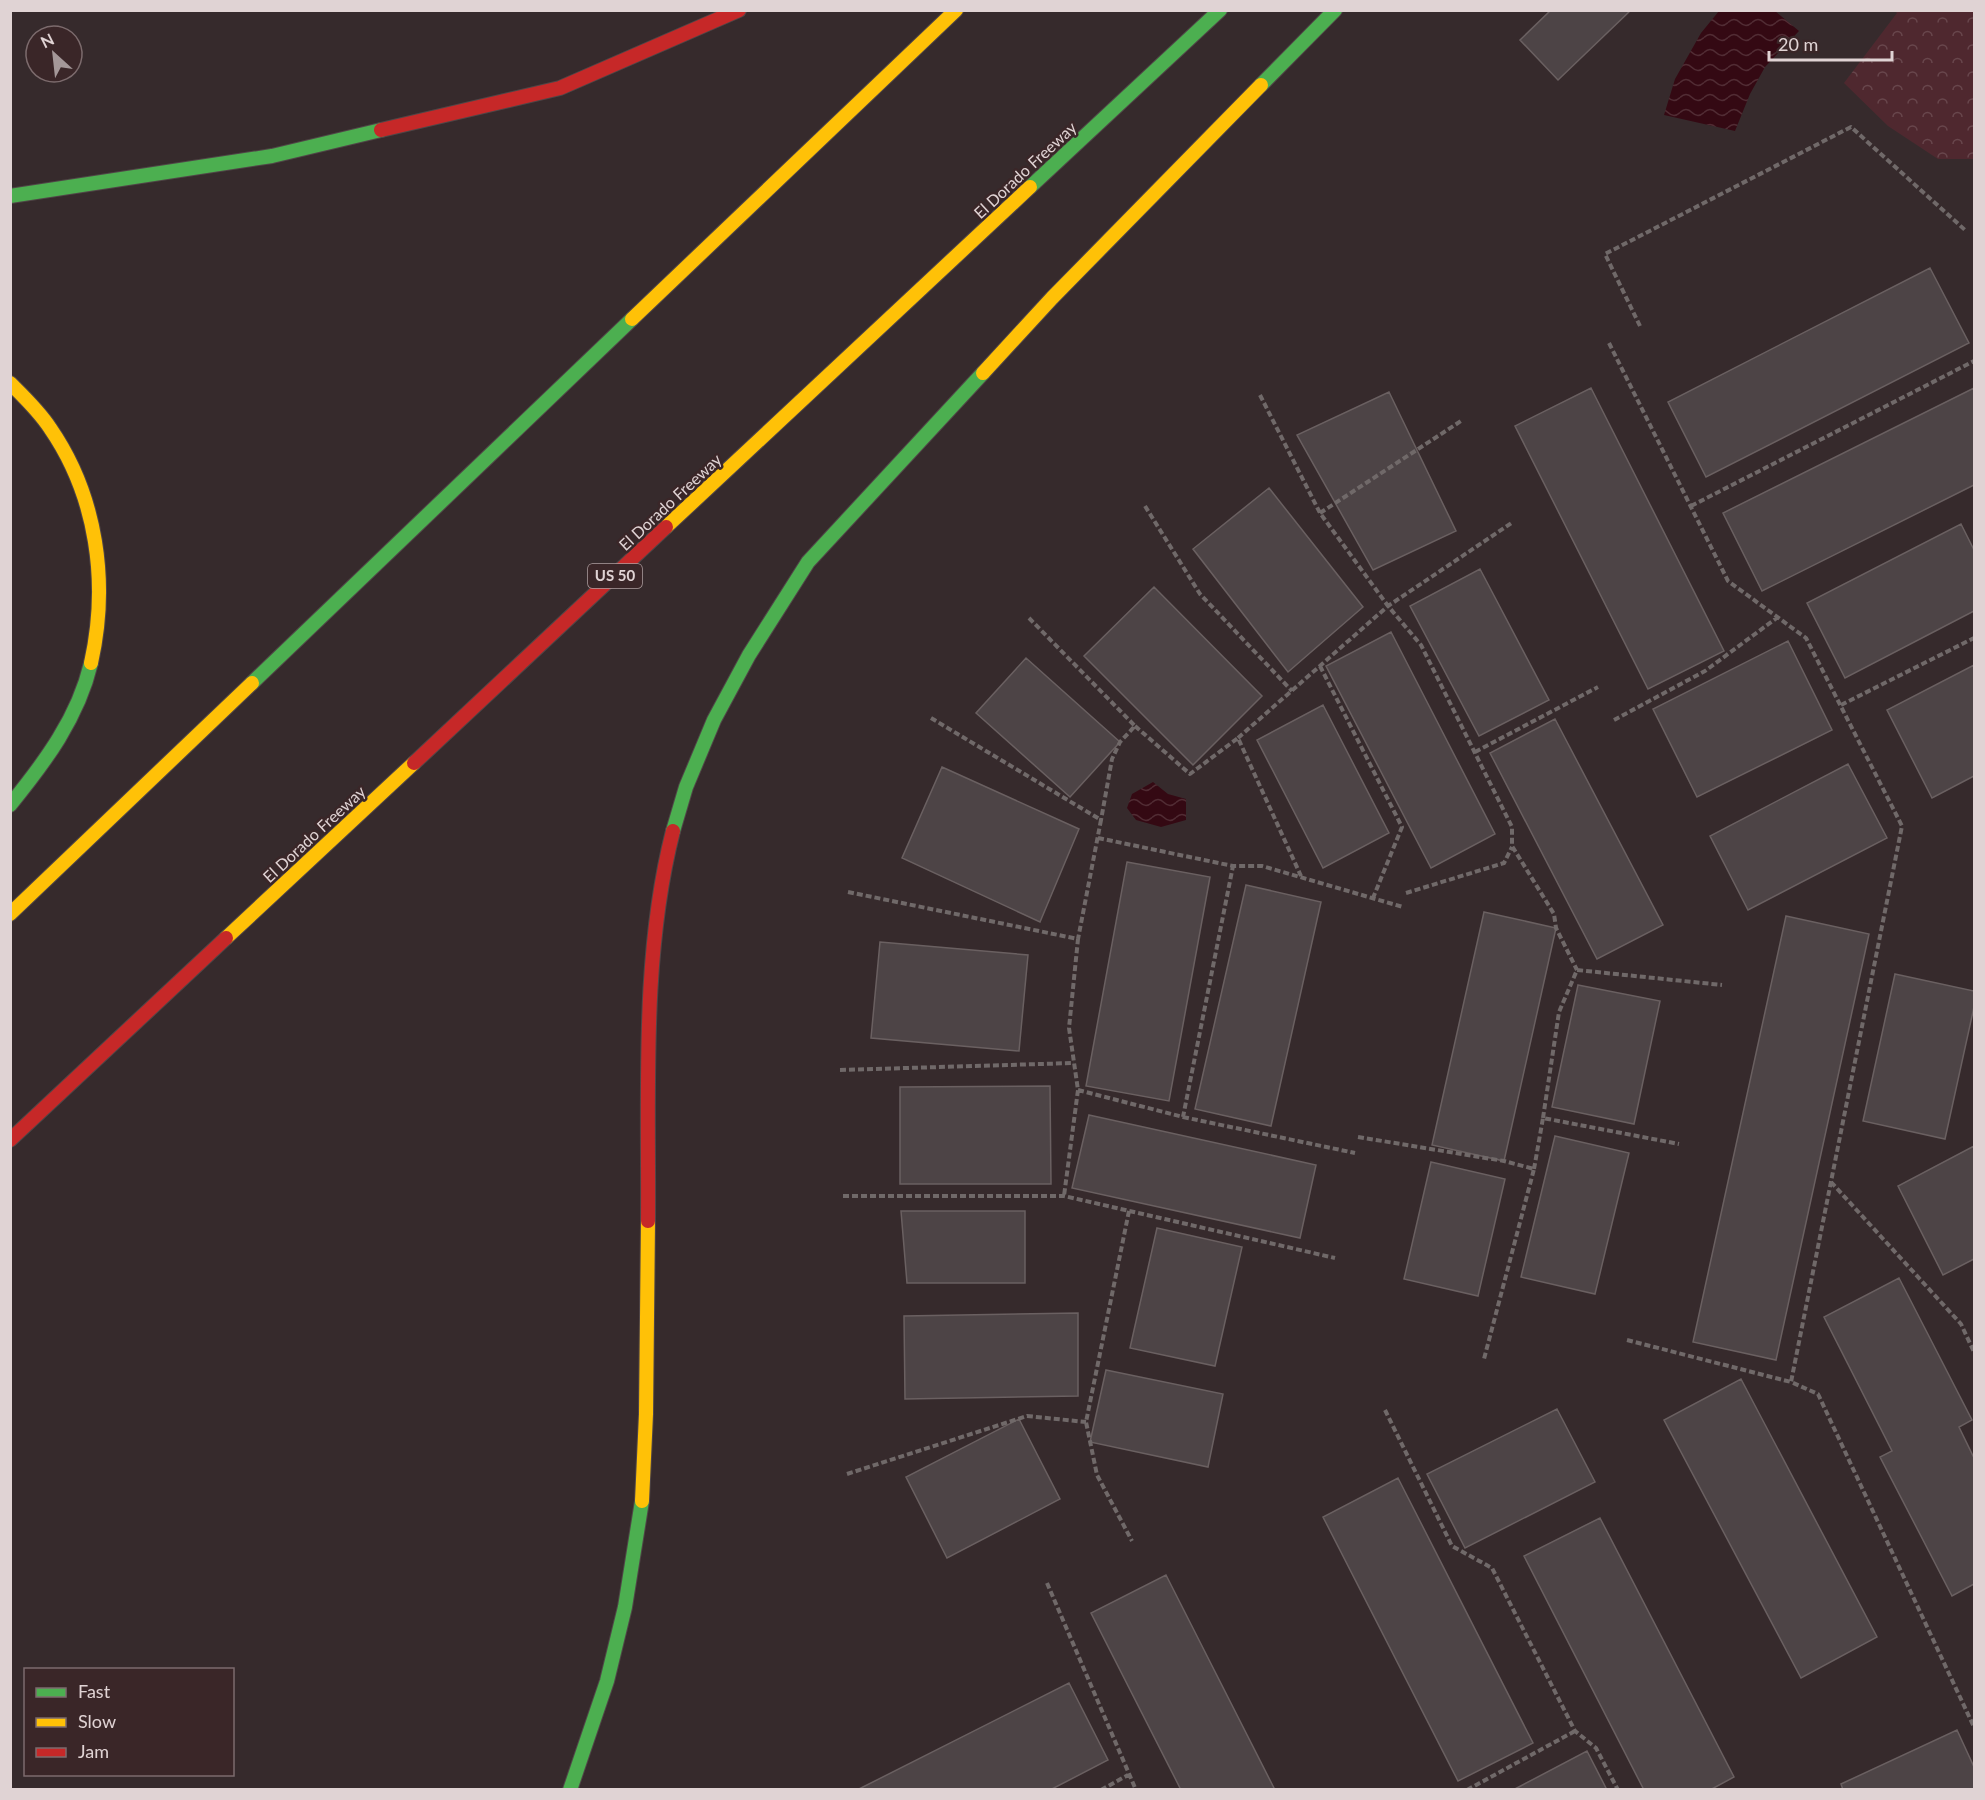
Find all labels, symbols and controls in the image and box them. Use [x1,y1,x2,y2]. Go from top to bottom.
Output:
north arrow [24,24,84,84]
scale bar [1769,24,1892,62]
text: N [37,29,57,51]
text: 20 m [1778,33,1818,55]
street label: El Dorado Freeway [970,117,1080,222]
street label: El Dorado Freeway [615,449,725,554]
road number: US 50 [588,564,642,588]
street label: El Dorado Freeway [259,781,369,886]
legend [24,1668,234,1776]
text: Fast [78,1680,111,1702]
text: Slow [78,1710,116,1732]
text: Jam [78,1740,109,1762]

